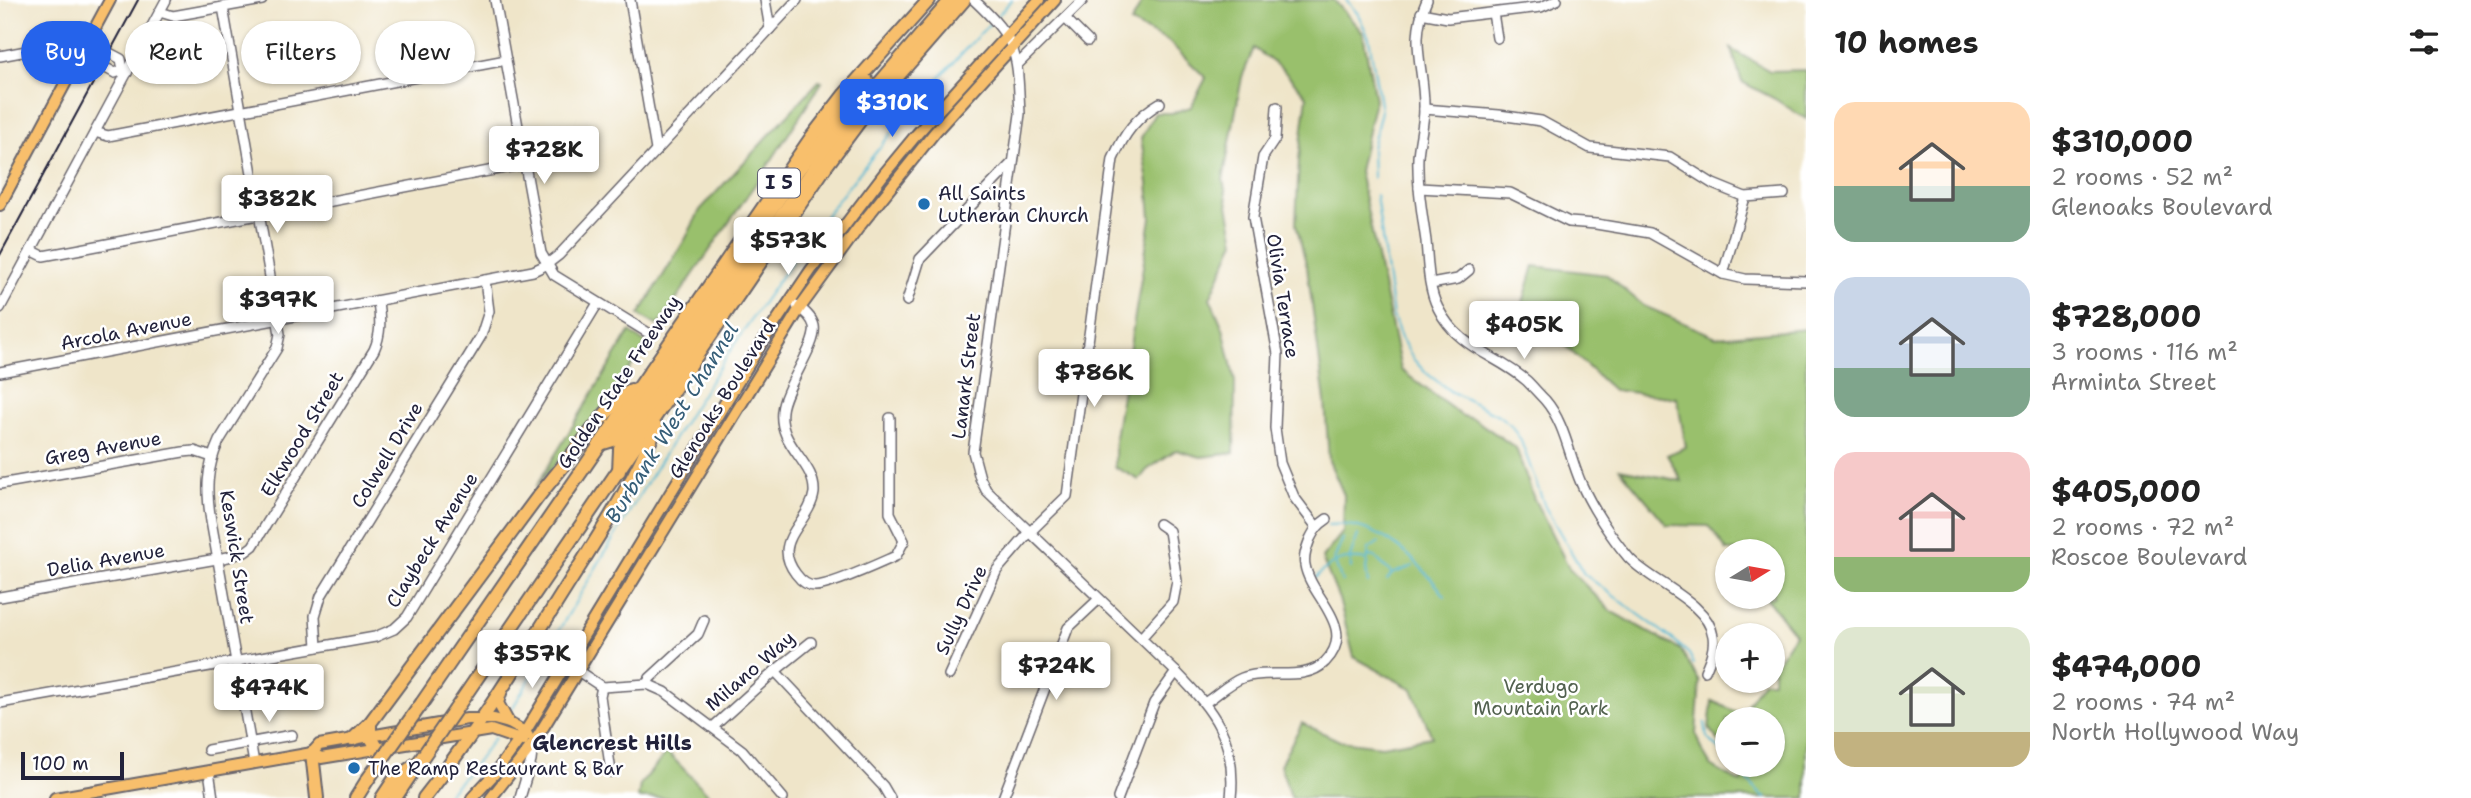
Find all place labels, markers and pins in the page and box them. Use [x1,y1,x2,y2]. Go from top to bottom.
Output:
pin: $310K [843,80,941,139]
pin: $728K [495,127,593,186]
pin: $382K [228,176,326,235]
place label: All Saints Lutheran Church [938,181,1089,228]
marker: All Saints Lutheran Church [916,196,932,212]
pin: $573K [739,218,837,277]
pin: $397K [229,276,327,336]
pin: $405K [1475,302,1573,361]
pin: $786K [1045,350,1143,409]
pin: $357K [483,630,581,690]
pin: $724K [1007,642,1105,702]
pin: $474K [220,664,318,724]
place label: The Ramp Restaurant & Bar [368,756,624,781]
marker: The Ramp Restaurant & Bar [346,760,362,776]

